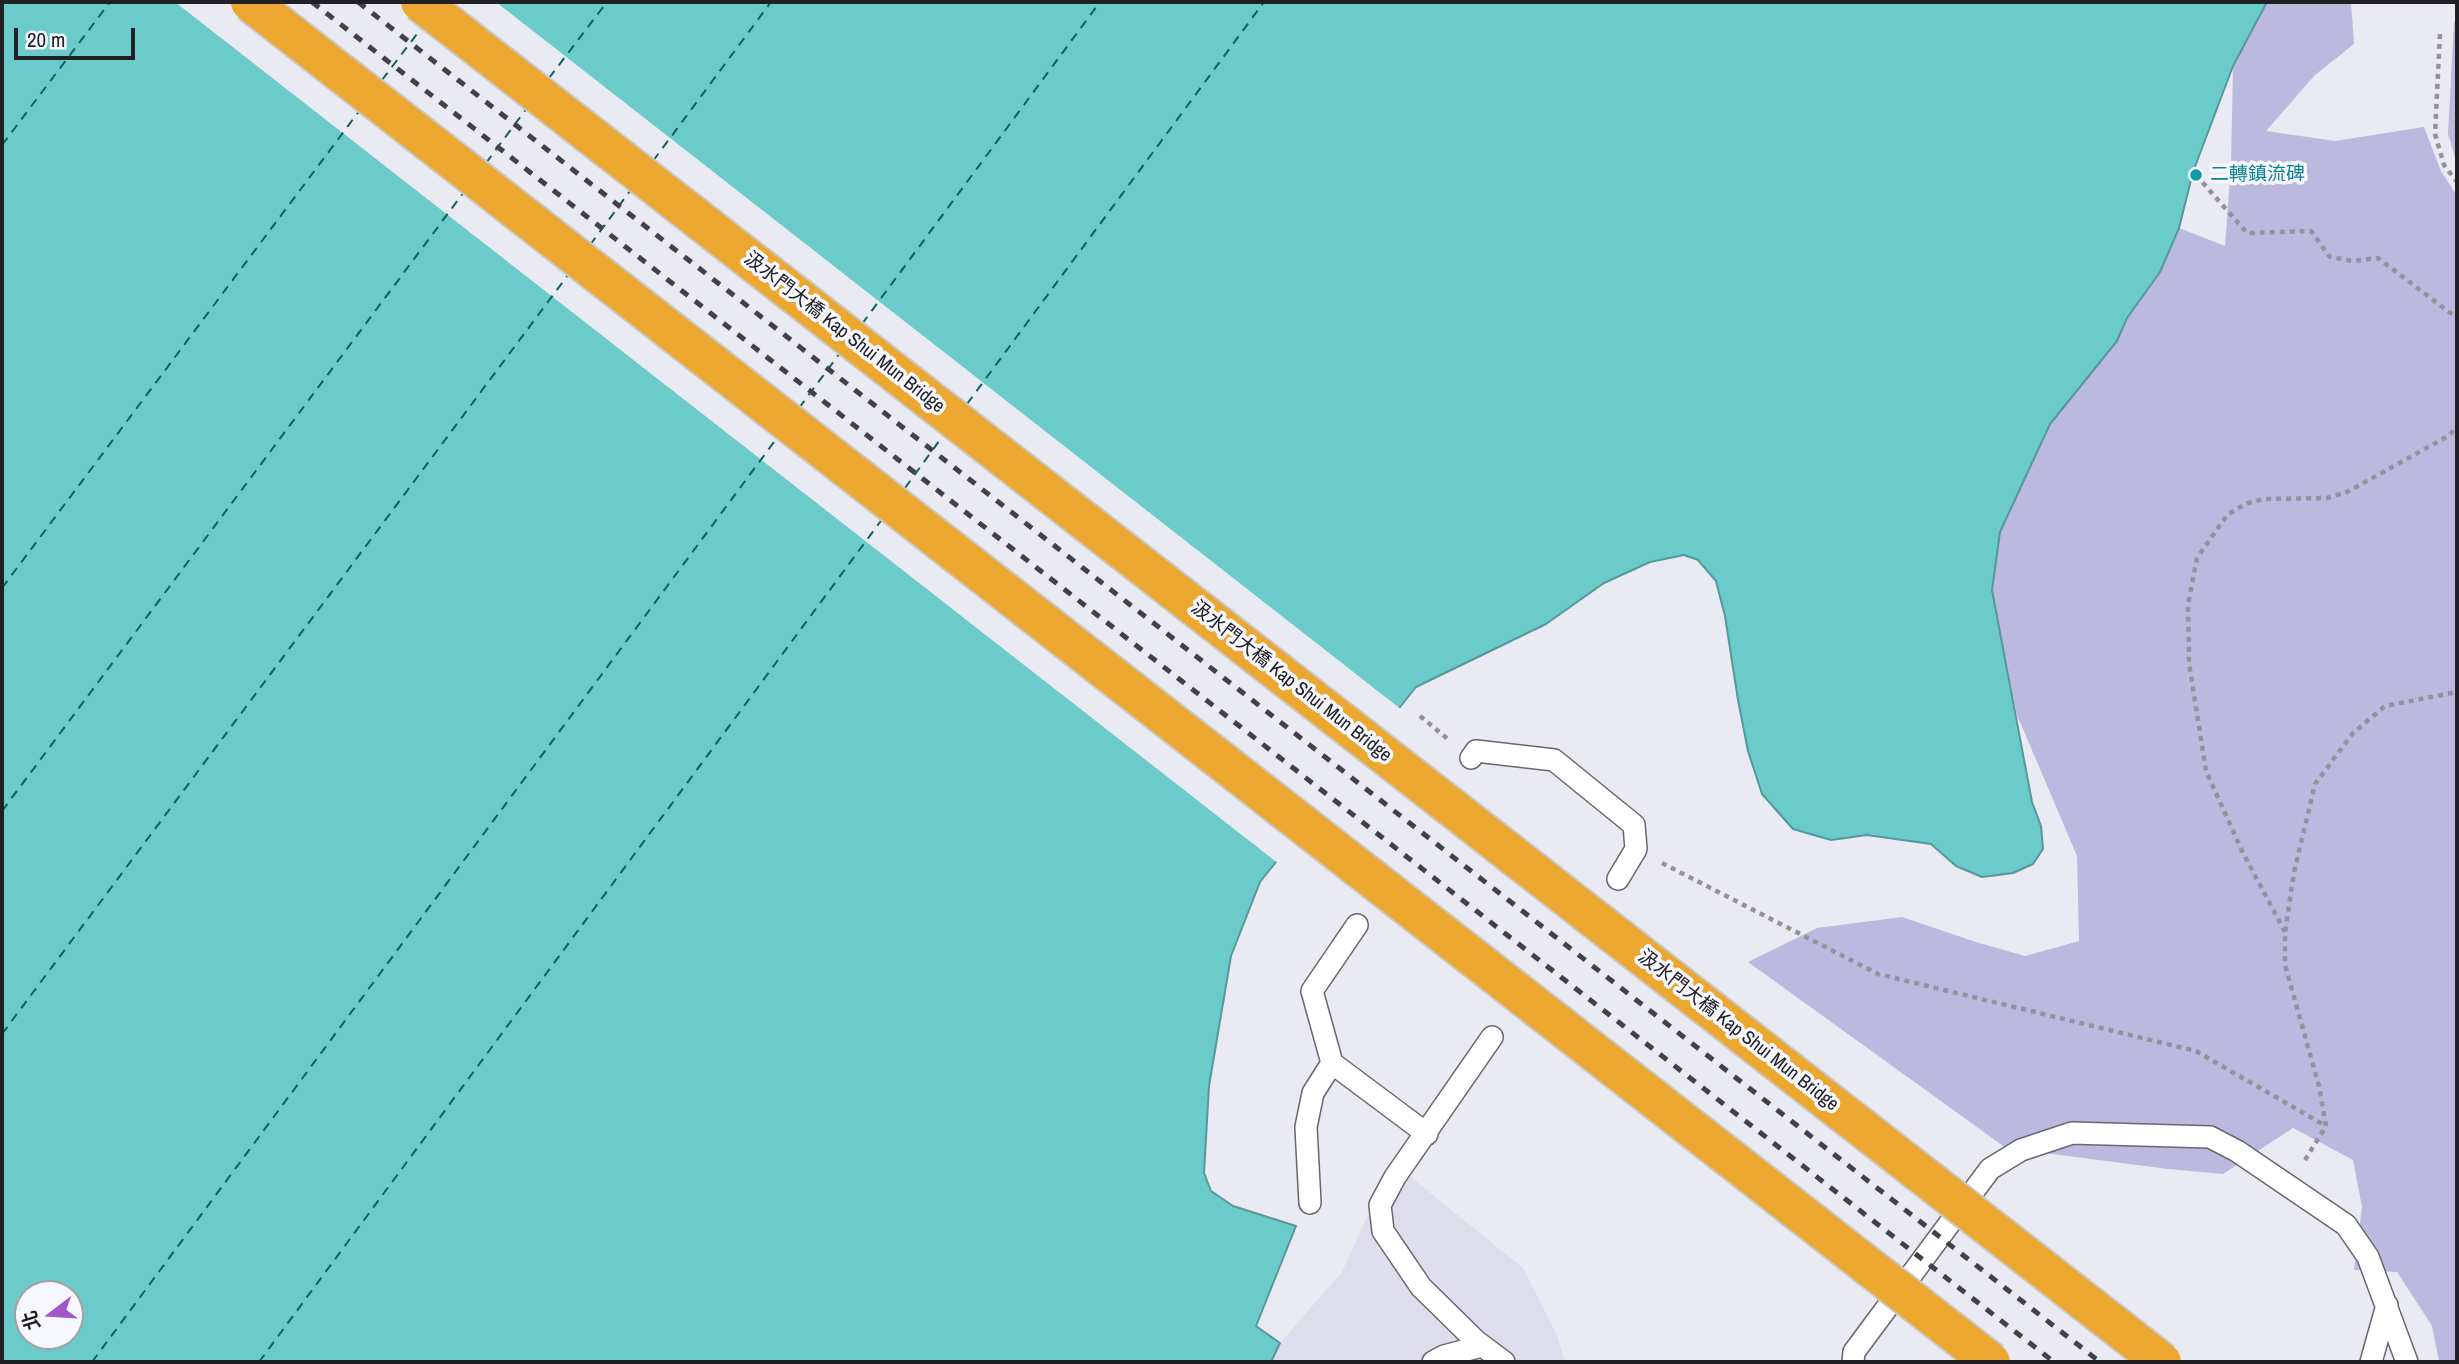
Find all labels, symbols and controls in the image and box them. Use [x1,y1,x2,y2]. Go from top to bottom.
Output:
scale bar [18,14,138,58]
text: 20 m [27,25,65,54]
place label: 二轉鎮流碑 [2210,164,2305,186]
marker: 二轉鎮流碑 [2188,167,2204,183]
street label: 汲水門大橋 Kap Shui Mun Bridge [739,248,949,418]
street label: 汲水門大橋 Kap Shui Mun Bridge [1186,597,1396,767]
street label: 汲水門大橋 Kap Shui Mun Bridge [1633,946,1843,1116]
north arrow [14,1280,84,1350]
text: 北 [16,1308,46,1333]

